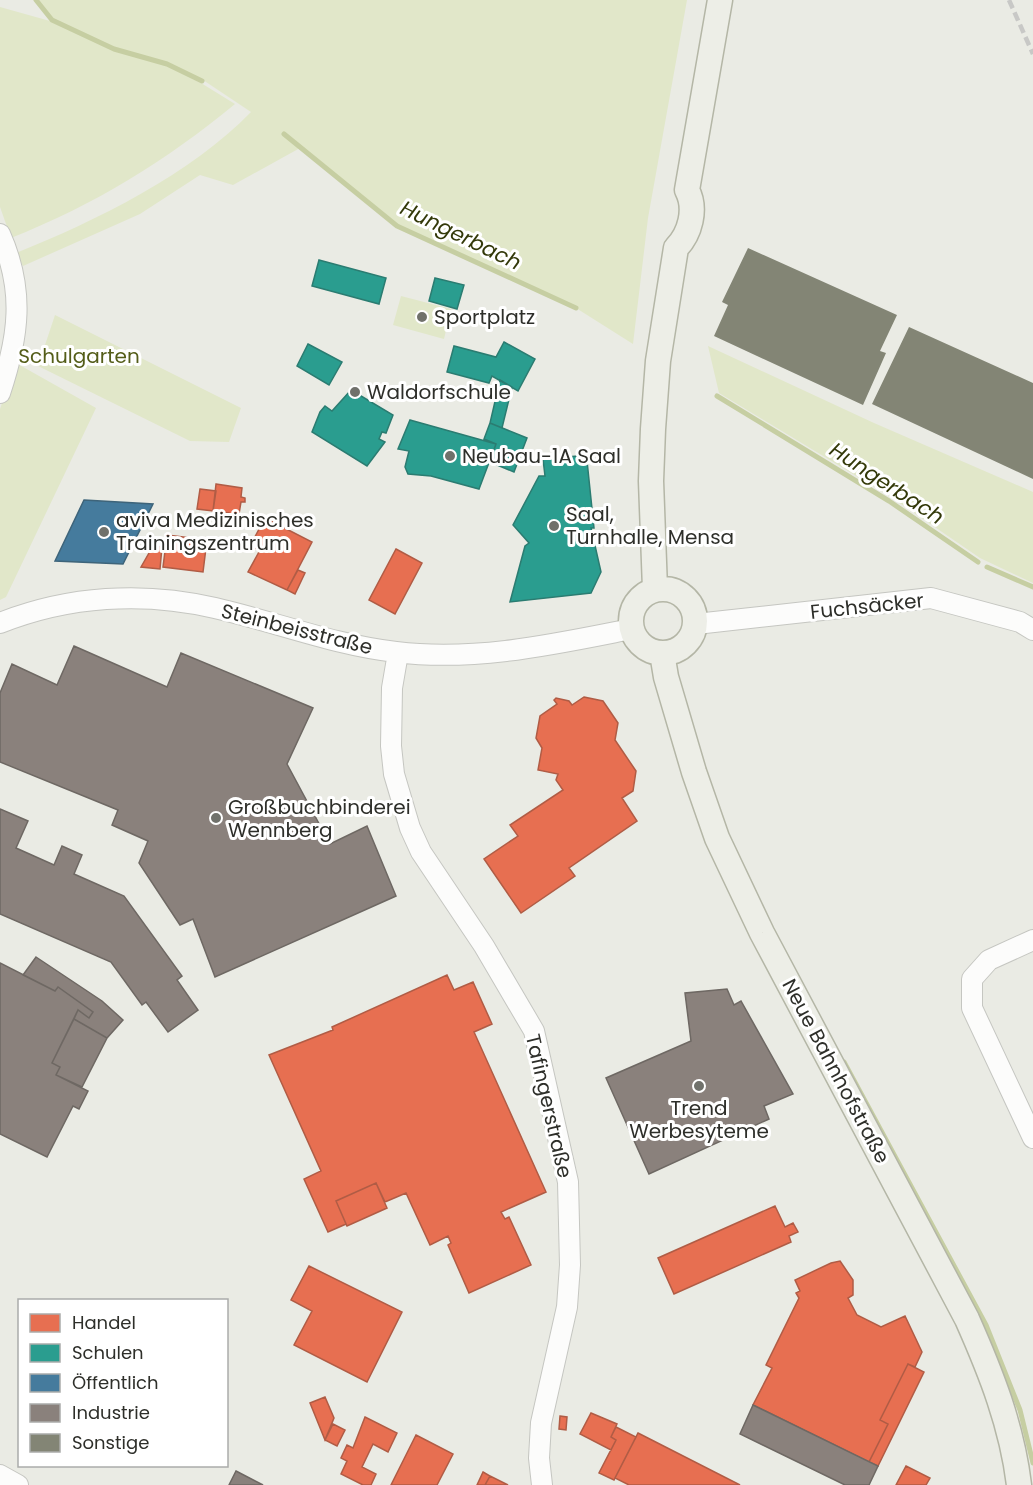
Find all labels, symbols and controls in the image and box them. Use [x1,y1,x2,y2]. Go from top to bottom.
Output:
water label: Hungerbach [396,193,526,277]
place label: Sportplatz [434,303,535,331]
marker: Sportplatz [415,310,429,324]
park label: Schulgarten [18,342,140,370]
place label: Waldorfschule [367,378,511,406]
marker: Waldorfschule [348,385,362,399]
water label: Hungerbach [824,435,950,531]
place label: Neubau-1A Saal [462,442,621,470]
marker: Neubau-1A Saal [443,449,457,463]
place label: Saal, Turnhalle, Mensa [566,500,734,551]
place label: aviva Medizinisches Trainingszentrum [116,506,314,557]
marker: Saal, Turnhalle, Mensa [547,519,561,533]
marker: aviva Medizinisches Trainingszentrum [97,525,111,539]
street label: Fuchsäcker [809,586,925,626]
street label: Steinbeisstraße [218,597,376,661]
place label: Großbuchbinderei Wennberg [228,793,411,844]
marker: Großbuchbinderei Wennberg [209,811,223,825]
street label: Neue Bahnhofstraße [775,974,897,1168]
street label: Tafingerstraße [519,1031,579,1181]
marker: Trend Werbesyteme [692,1079,706,1093]
place label: Trend Werbesyteme [629,1094,769,1145]
legend [18,1299,228,1467]
text: Handel [72,1310,136,1335]
text: Schulen [72,1340,144,1365]
text: Öffentlich [72,1370,159,1395]
text: Industrie [72,1400,150,1425]
text: Sonstige [72,1430,149,1455]

